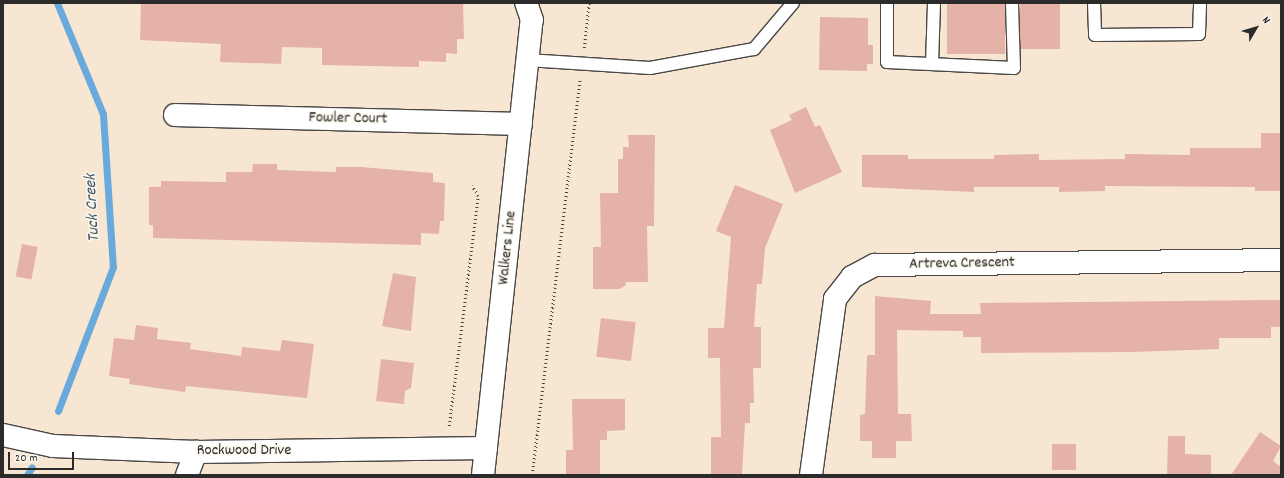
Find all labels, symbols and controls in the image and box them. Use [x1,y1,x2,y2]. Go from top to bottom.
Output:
north arrow [1236,8,1276,48]
text: N [1257,14,1273,28]
street label: Fowler Court [308,109,388,129]
water label: Tuck Creek [82,173,106,243]
street label: Walkers Line [495,210,521,286]
street label: Artreva Crescent [909,253,1015,275]
street label: Rockwood Drive [197,441,291,461]
scale bar [10,444,76,470]
text: 20 m [15,450,38,467]

